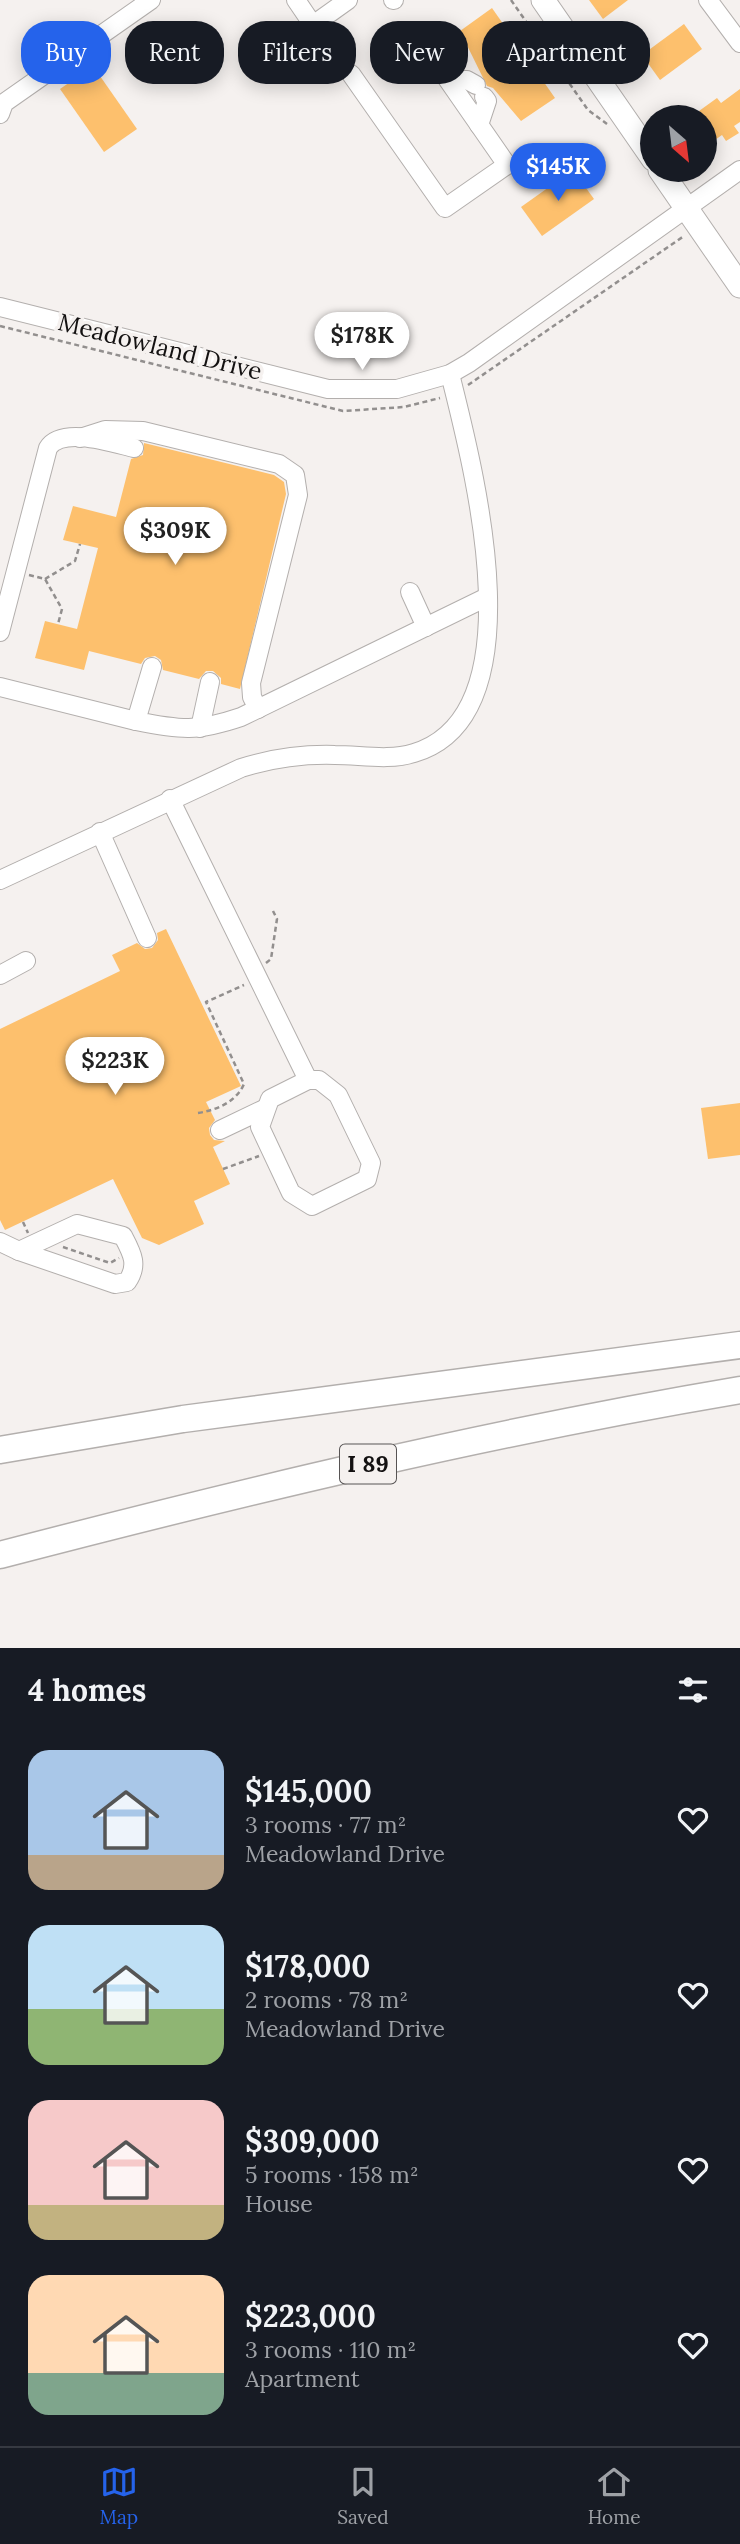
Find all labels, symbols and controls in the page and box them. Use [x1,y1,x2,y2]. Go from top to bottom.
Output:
chip: Buy [21,21,111,84]
chip: Rent [125,21,224,84]
chip: Filters [238,21,356,84]
chip: New [370,21,468,84]
chip: Apartment [482,21,650,84]
north arrow [640,105,718,182]
map controls [640,105,717,182]
pin: $145K [509,144,607,203]
text: $145K [526,151,590,180]
street label: Meadowland Drive [55,306,265,387]
pin: $178K [313,312,411,372]
text: $178K [330,320,394,349]
pin: $309K [126,508,224,567]
text: $309K [140,515,210,544]
pin: $223K [66,1038,164,1097]
text: $223K [81,1045,149,1074]
road number: I 89 [340,1444,396,1484]
text: 4 homes [28,1671,146,1709]
icon: filters [674,1671,712,1709]
text: $145,000 [245,1772,372,1810]
icon: home [84,1778,168,1862]
icon: heart [674,1801,712,1839]
text: 3 rooms · 77 m² [245,1810,406,1839]
text: Meadowland Drive [245,1839,445,1868]
text: $178,000 [245,1947,370,1985]
icon: home [84,1953,168,2037]
icon: heart [674,1976,712,2014]
text: 2 rooms · 78 m² [245,1985,408,2014]
text: Meadowland Drive [245,2014,445,2043]
text: $309,000 [245,2122,380,2160]
icon: home [84,2128,168,2212]
icon: heart [674,2151,712,2189]
text: 5 rooms · 158 m² [245,2160,419,2189]
text: House [245,2189,313,2218]
text: $223,000 [245,2297,376,2335]
icon: home [84,2303,168,2387]
icon: heart [674,2326,712,2364]
text: 3 rooms · 110 m² [245,2335,416,2364]
text: Apartment [245,2364,360,2393]
tab: Map [100,2463,138,2529]
tab: Saved [337,2463,389,2529]
tab: Home [588,2463,640,2529]

